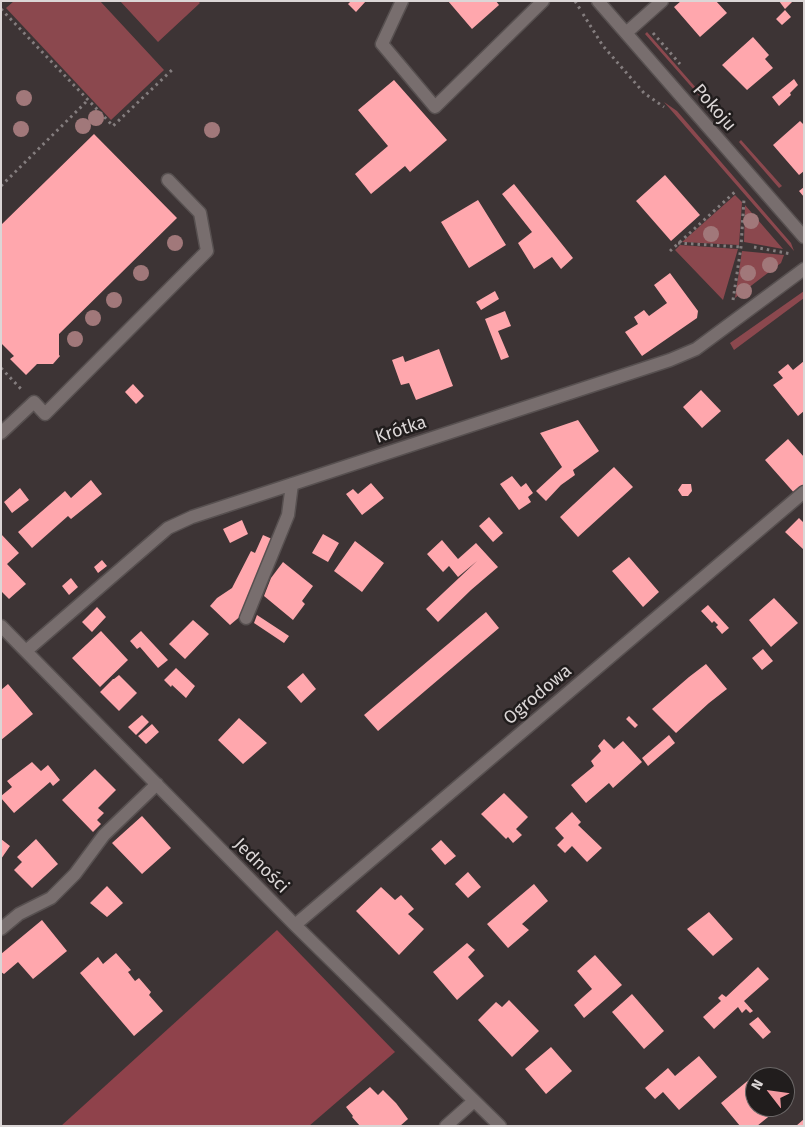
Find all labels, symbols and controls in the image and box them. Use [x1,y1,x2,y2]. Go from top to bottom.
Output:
street label: Pokoju [688,80,740,136]
street label: Krótka [373,412,429,448]
street label: Ogrodowa [499,660,577,730]
street label: Jedności [229,834,293,898]
north arrow [745,1067,795,1117]
text: N [748,1076,767,1093]

